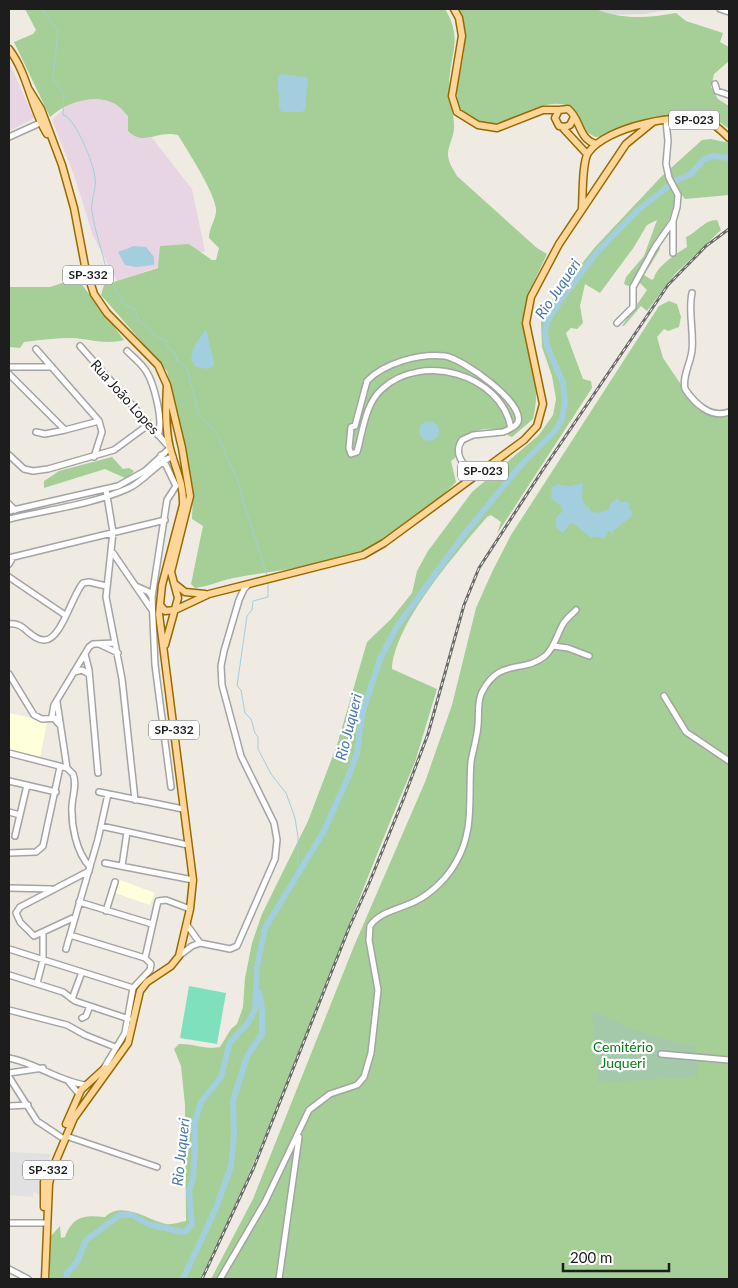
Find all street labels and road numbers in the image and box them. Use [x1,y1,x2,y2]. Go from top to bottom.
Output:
road number: SP-023 [669,110,719,130]
road number: SP-332 [63,266,113,284]
street label: Rua João Lopes [87,356,163,437]
road number: SP-023 [458,462,508,481]
road number: SP-332 [149,720,199,740]
road number: SP-332 [23,1160,73,1180]

